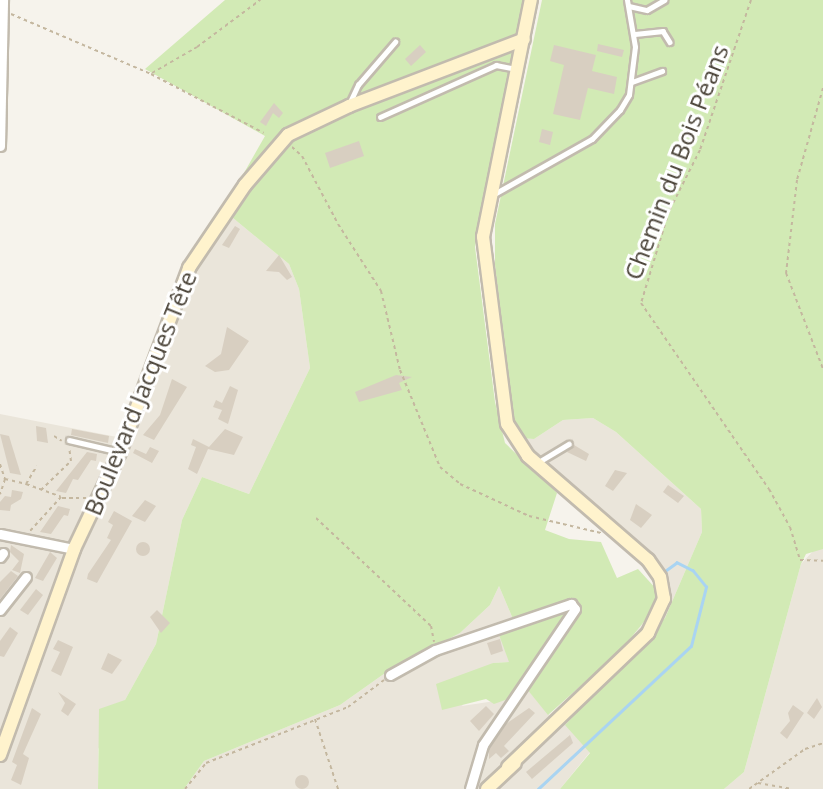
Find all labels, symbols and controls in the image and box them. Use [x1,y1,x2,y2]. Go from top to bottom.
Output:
street label: Chemin du Bois Péans [618,40,734,284]
street label: Boulevard Jacques Tête [78,267,202,519]

